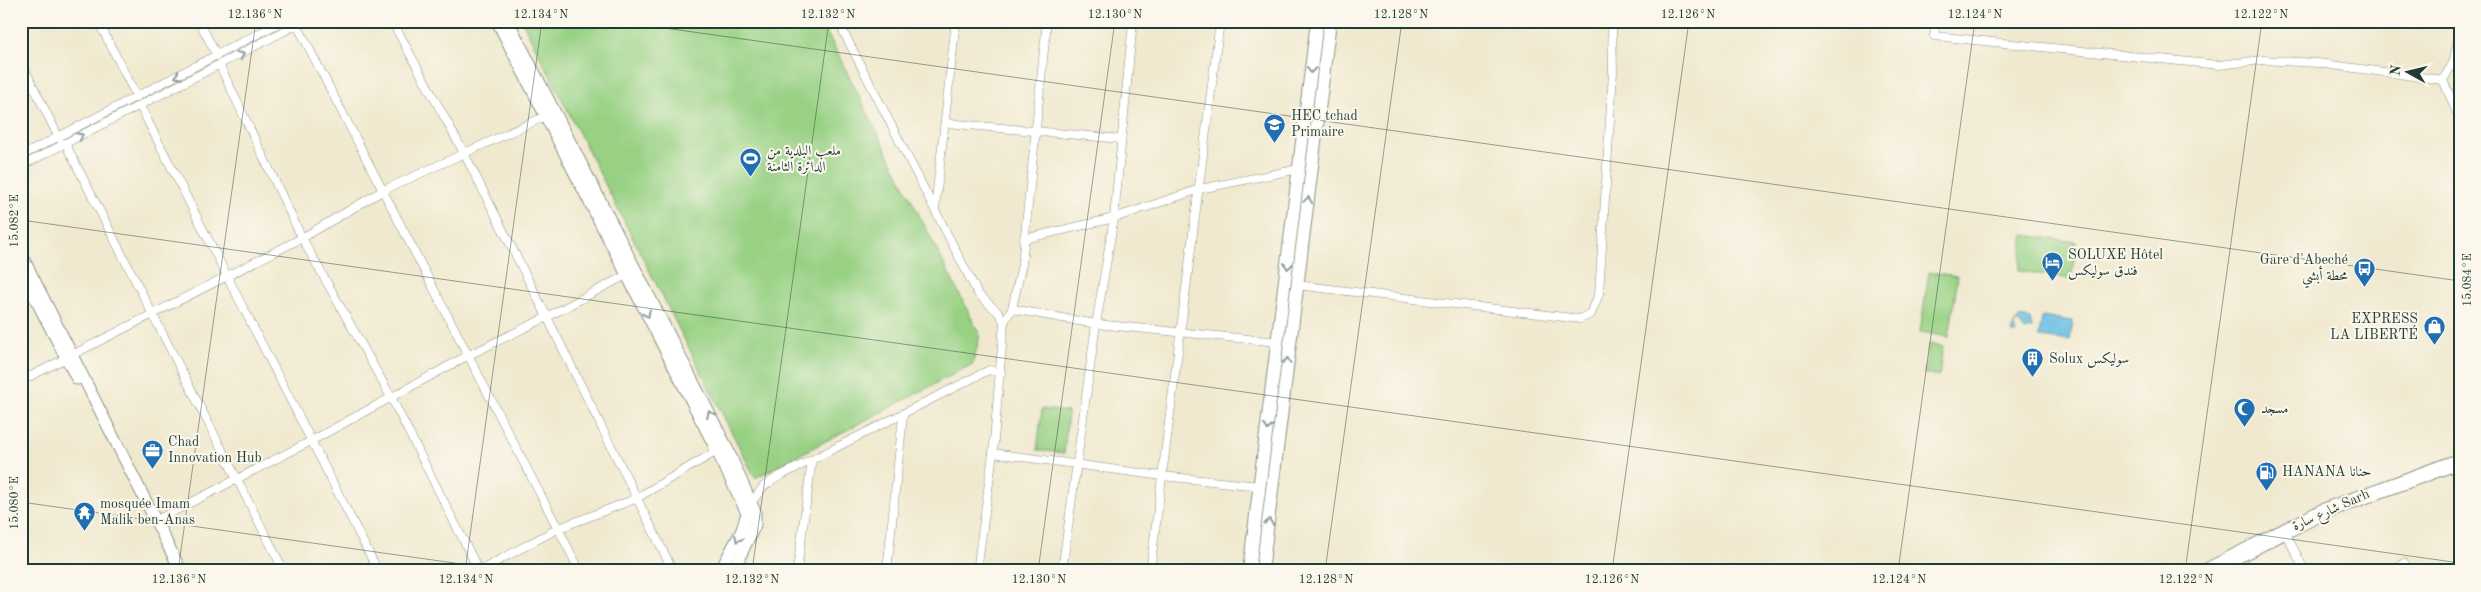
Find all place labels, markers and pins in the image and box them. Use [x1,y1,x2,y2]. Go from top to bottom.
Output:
place label: HEC tchad Primaire [1291,109,1358,139]
school or university icon: HEC tchad Primaire [1263,112,1287,143]
place label: ملعب البلدية من الدائرة الثامنة [767,144,841,174]
sports icon: ملعب البلدية من الدائرة الثامنة [739,147,763,178]
place label: SOLUXE Hôtel فندق سوليكس [2068,248,2163,280]
hotel icon: SOLUXE Hôtel فندق سوليكس [2040,251,2064,282]
place label: Gare d'Abeché محطة أبشي [2260,253,2349,289]
bus stop icon: Gare d'Abeché محطة أبشي [2352,256,2376,287]
place label: EXPRESS LA LIBERTÉ [2330,312,2418,342]
shop icon: EXPRESS LA LIBERTÉ [2422,315,2446,346]
building icon: Solux سوليكس [2021,347,2045,378]
place label: Solux سوليكس [2049,351,2129,368]
mosque icon: مسجد [2233,397,2257,428]
place label: مسجد [2261,402,2288,416]
place label: Chad Innovation Hub [168,435,262,465]
office icon: Chad Innovation Hub [140,438,164,469]
fuel station icon: HANANA حنانا [2254,460,2278,491]
place label: HANANA حنانا [2282,465,2371,479]
place label: mosquée Imam Malik ben-Anas [100,497,195,527]
temple icon: mosquée Imam Malik ben-Anas [72,500,96,531]

